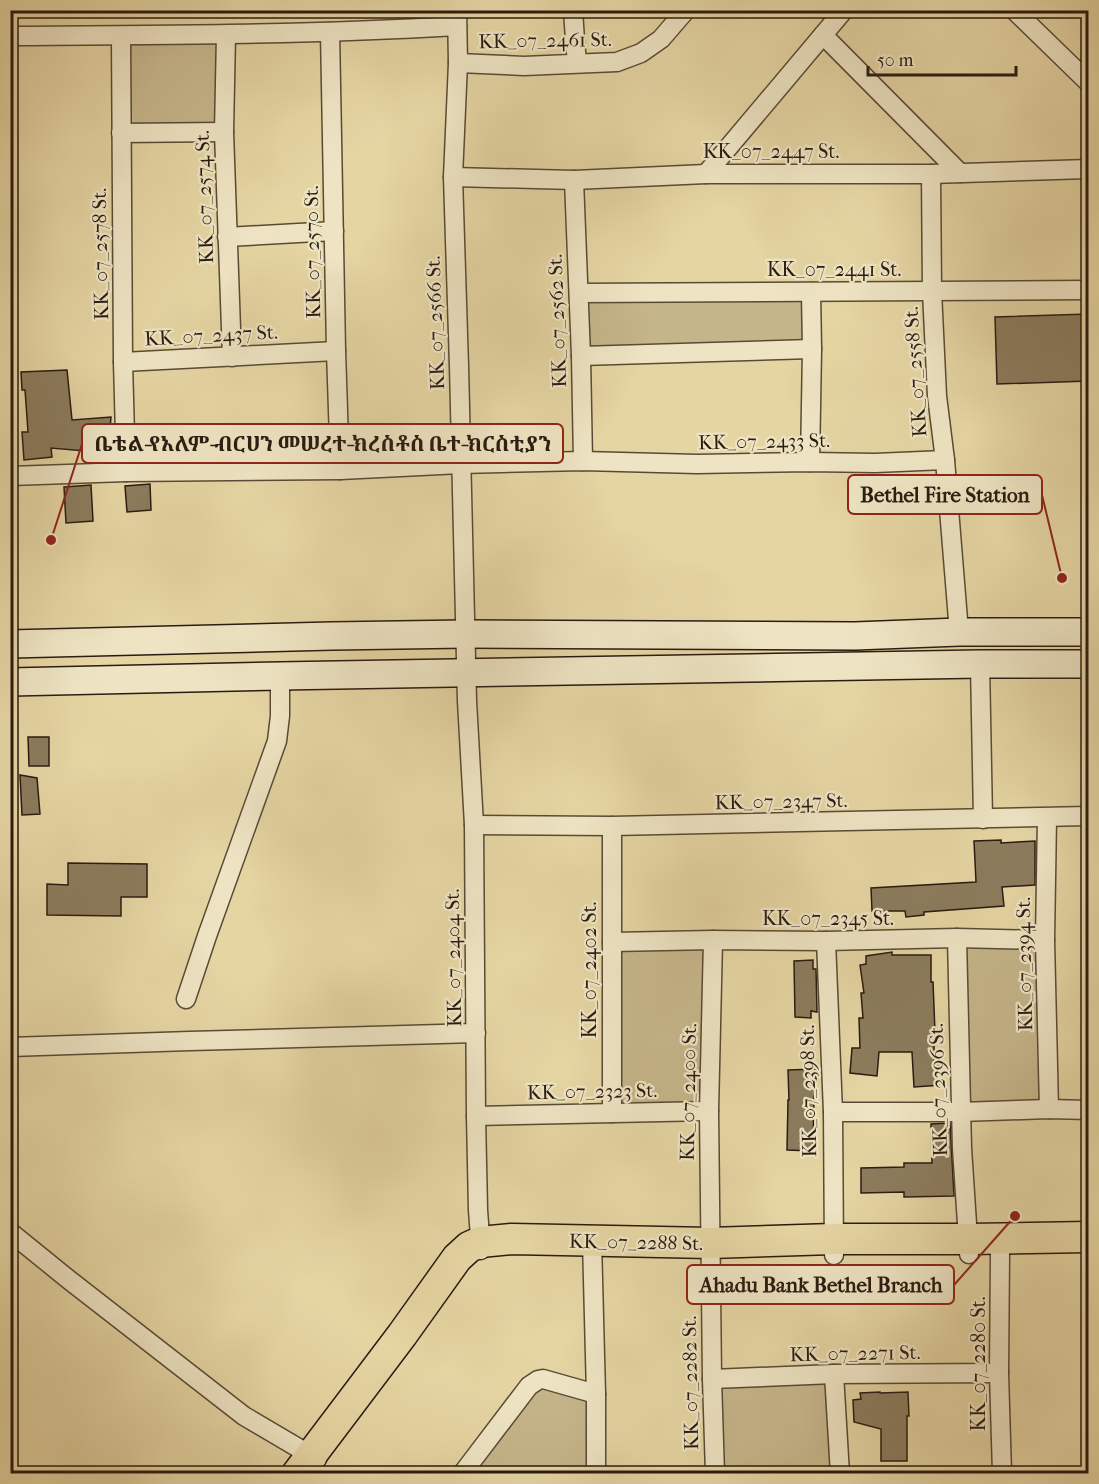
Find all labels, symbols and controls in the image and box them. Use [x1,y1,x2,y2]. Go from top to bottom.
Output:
street label: KK_07_2461 St. [478,28,612,53]
scale bar [868,39,1016,77]
text: 50 m [877,50,914,71]
street label: KK_07_2574 St. [191,130,218,264]
street label: KK_07_2447 St. [703,140,839,163]
street label: KK_07_2570 St. [300,185,325,319]
street label: KK_07_2578 St. [88,188,113,320]
street label: KK_07_2562 St. [544,254,571,388]
street label: KK_07_2566 St. [422,255,449,390]
street label: KK_07_2441 St. [767,258,901,281]
street label: KK_07_2558 St. [899,306,932,438]
street label: KK_07_2437 St. [144,321,278,350]
callout: ቤቴል-የአለም-ብርሀን መሠረተ-ክረስቶስ ቤተ-ክርስቲያን [82,424,563,463]
street label: KK_07_2433 St. [698,429,830,454]
text: ቤቴል-የአለም-ብርሀን መሠረተ-ክረስቶስ ቤተ-ክርስቲያን [94,432,552,456]
callout: Bethel Fire Station [848,475,1042,514]
text: Bethel Fire Station [860,483,1030,507]
street label: KK_07_2347 St. [714,789,848,814]
street label: KK_07_2404 St. [441,889,466,1027]
street label: KK_07_2394 St. [1012,897,1037,1031]
street label: KK_07_2402 St. [578,901,601,1038]
street label: KK_07_2345 St. [762,907,894,930]
street label: KK_07_2400 St. [676,1023,701,1161]
street label: KK_07_2396 St. [925,1023,952,1157]
street label: KK_07_2398 St. [796,1024,821,1157]
street label: KK_07_2323 St. [527,1079,658,1104]
street label: KK_07_2288 St. [569,1230,703,1255]
callout: Ahadu Bank Bethel Branch [687,1265,954,1304]
text: Ahadu Bank Bethel Branch [698,1273,943,1297]
street label: KK_07_2280 St. [967,1296,990,1432]
street label: KK_07_2282 St. [678,1315,703,1450]
street label: KK_07_2271 St. [789,1341,921,1366]

